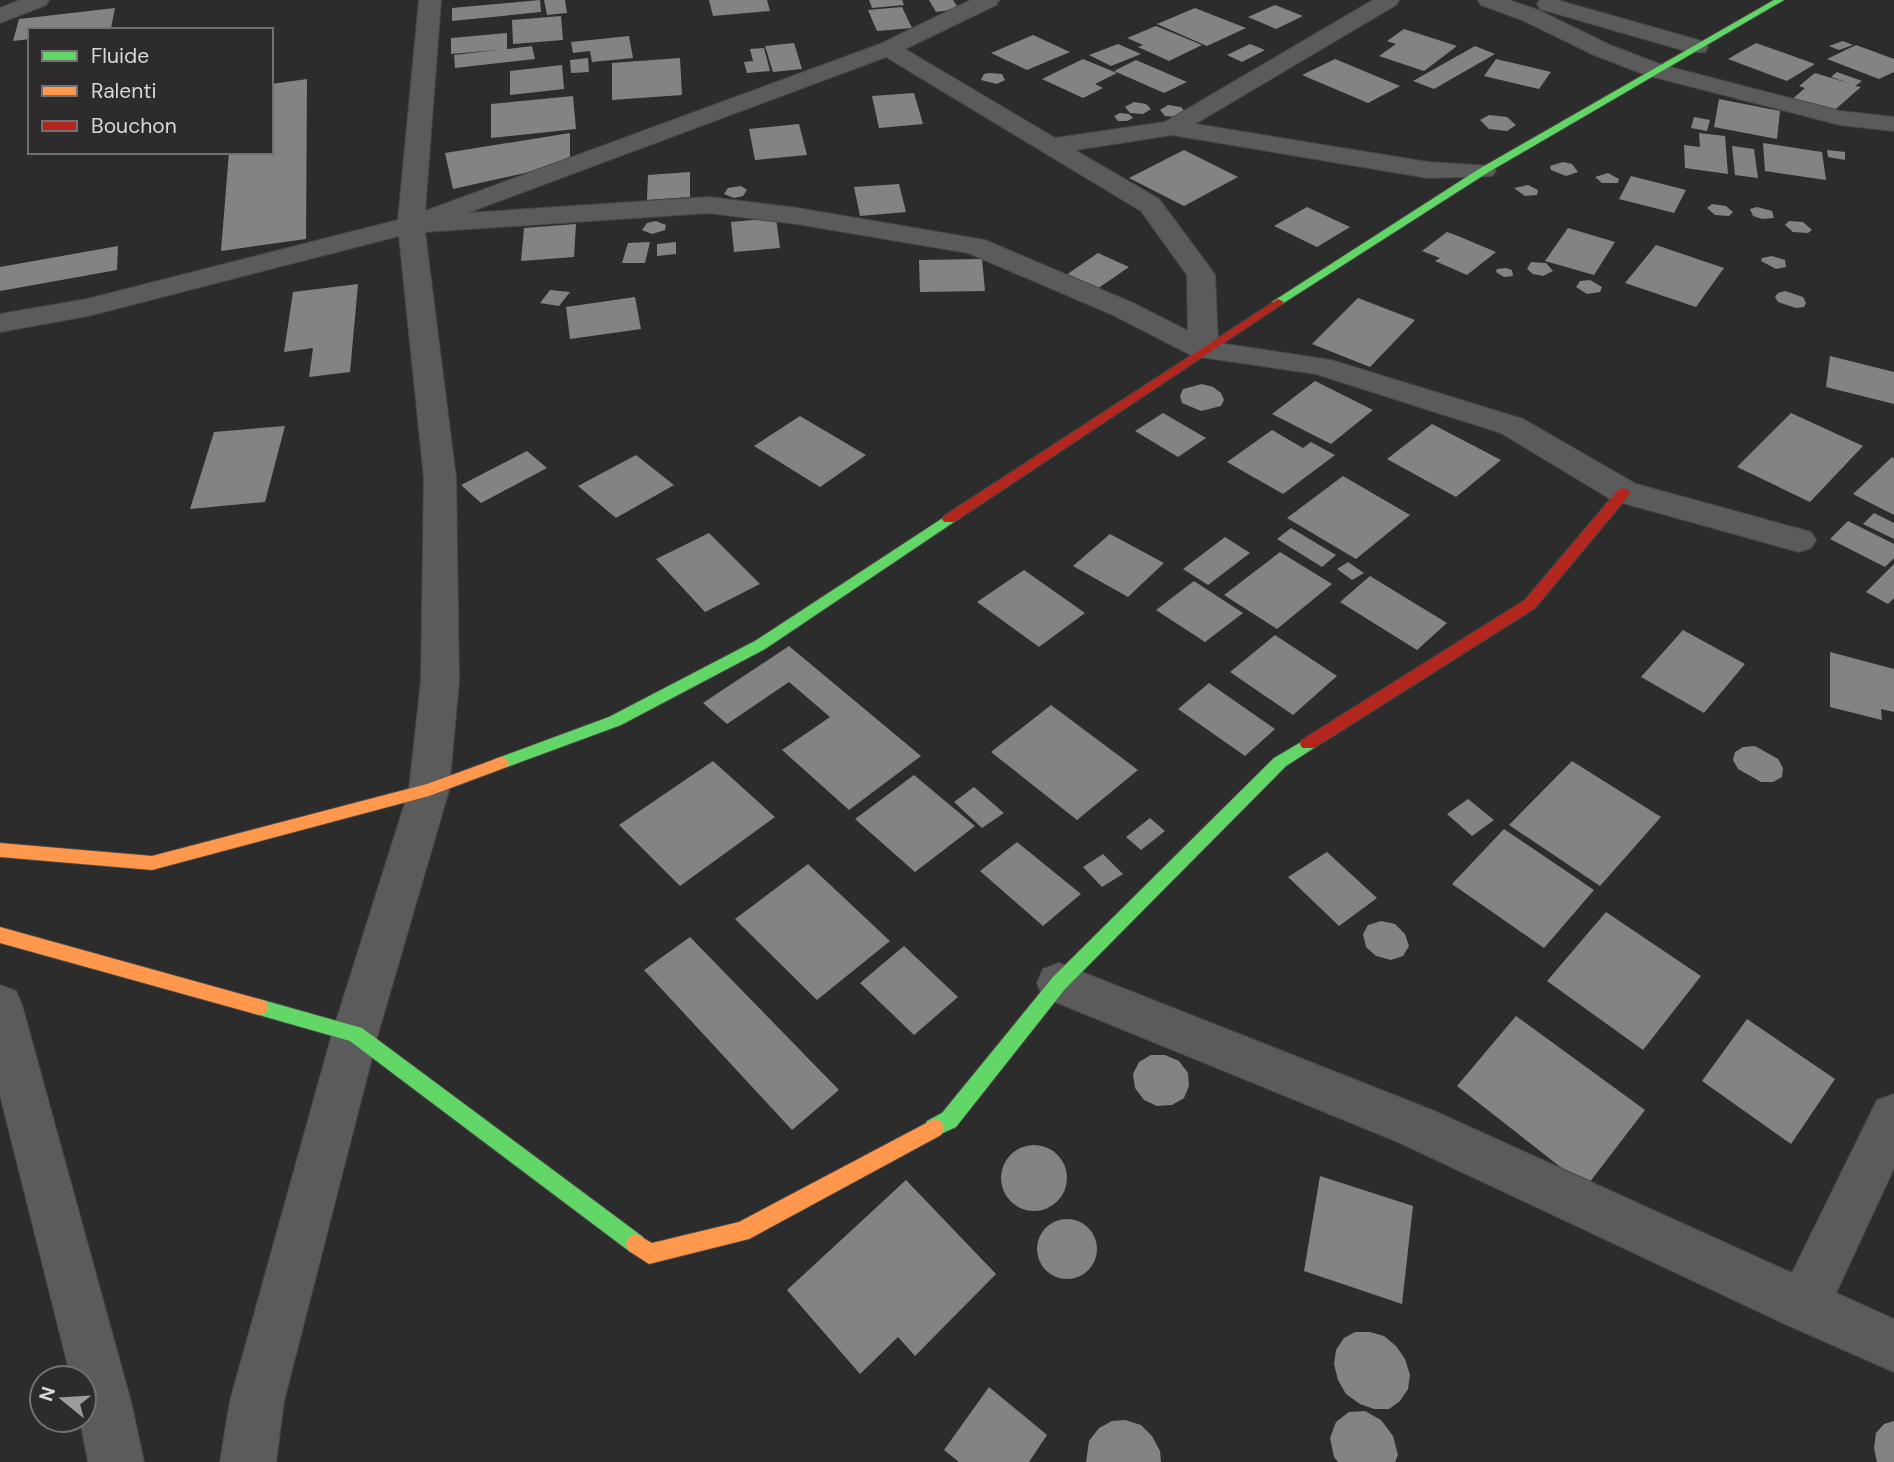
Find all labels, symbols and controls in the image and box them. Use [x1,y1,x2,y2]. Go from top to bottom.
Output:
legend [28,28,273,154]
text: Fluide [91,42,149,70]
text: Ralenti [91,77,157,105]
text: Bouchon [91,112,177,140]
north arrow [28,1364,98,1434]
text: N [33,1383,61,1404]

